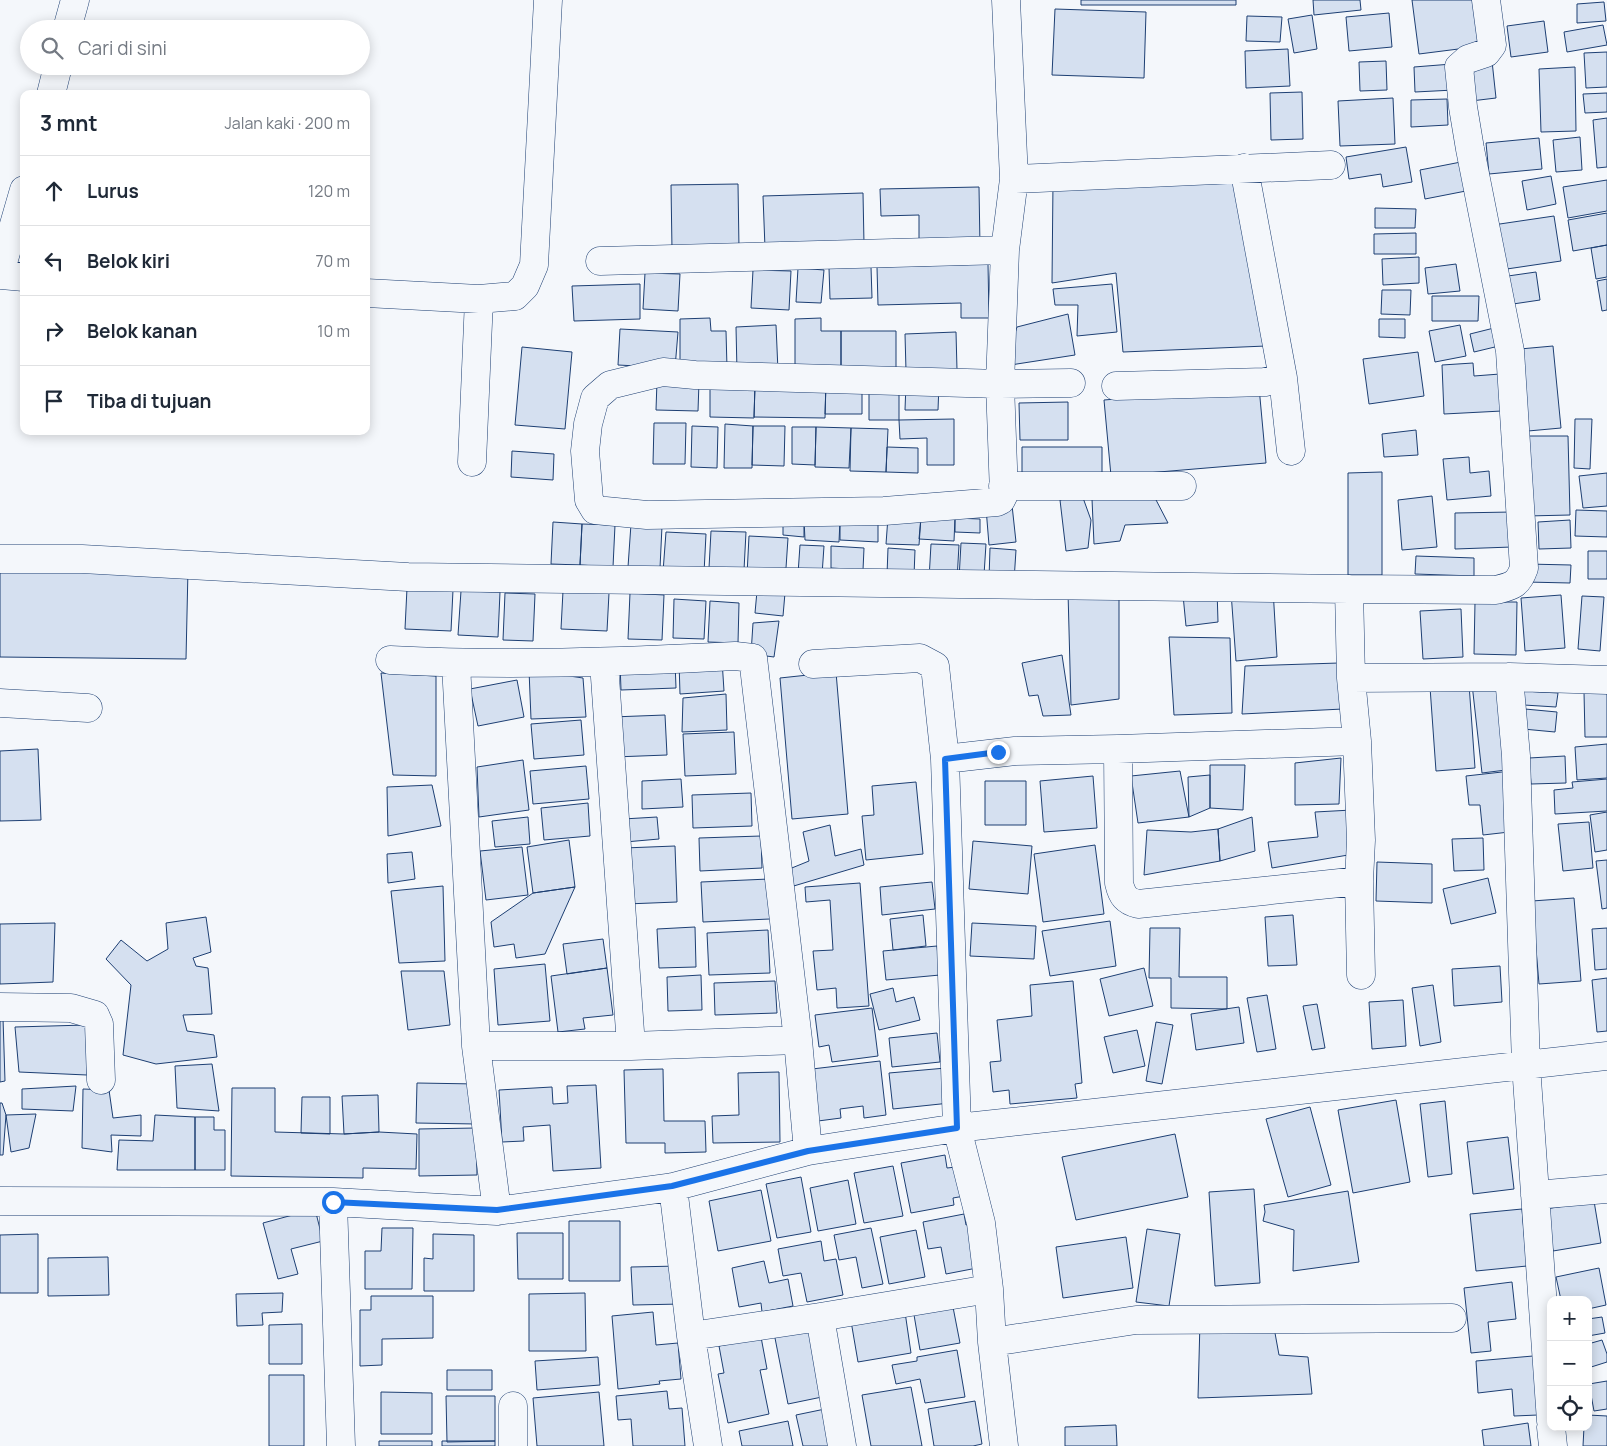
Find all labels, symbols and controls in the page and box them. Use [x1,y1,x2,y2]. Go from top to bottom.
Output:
search box [20,20,370,75]
icon: search [38,34,66,62]
text: Cari di sini [78,35,167,61]
text: 3 mnt [40,109,98,137]
text: Jalan kaki · 200 m [224,112,350,134]
icon: ahead [40,177,68,205]
text: Lurus [87,178,139,204]
text: 120 m [308,180,350,202]
icon: left [40,247,68,275]
text: Belok kiri [87,248,170,274]
text: 70 m [315,250,350,272]
icon: right [40,317,68,345]
text: Belok kanan [87,318,197,344]
text: 10 m [317,320,350,342]
icon: arrive [40,387,68,415]
text: Tiba di tujuan [87,388,211,414]
route end [987,741,1010,764]
route start [322,1191,345,1214]
map controls [1547,1296,1592,1431]
button: + [1547,1296,1592,1341]
button: − [1547,1341,1592,1386]
button: locate [1547,1386,1592,1431]

